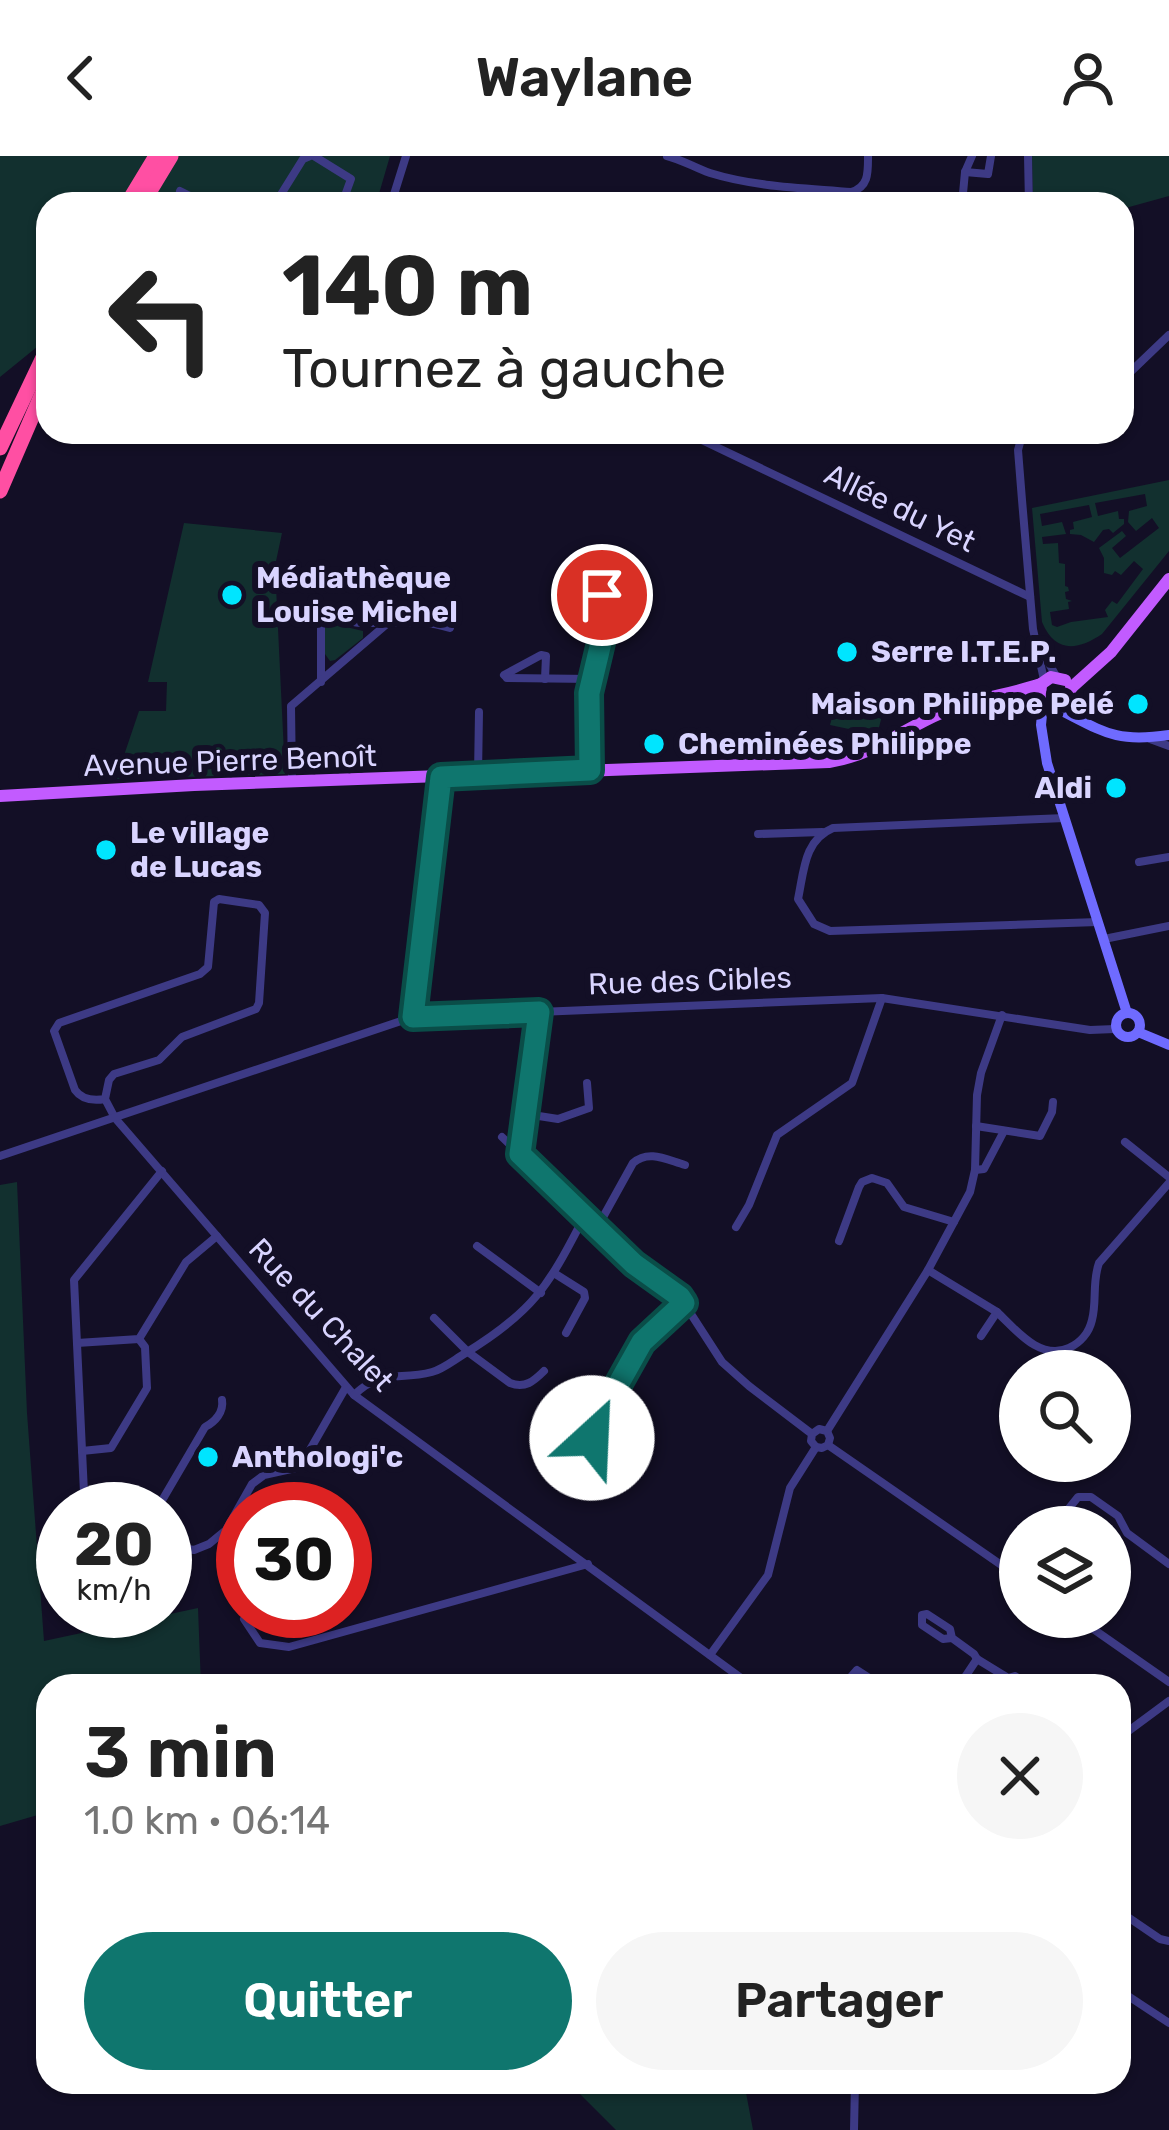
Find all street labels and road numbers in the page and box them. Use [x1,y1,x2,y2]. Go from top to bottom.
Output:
street label: Allée du Yet [819,456,982,560]
street label: Avenue Pierre Benoît [83,738,378,784]
street label: Rue des Cibles [588,959,792,1003]
street label: Rue du Chalet [241,1231,401,1399]

